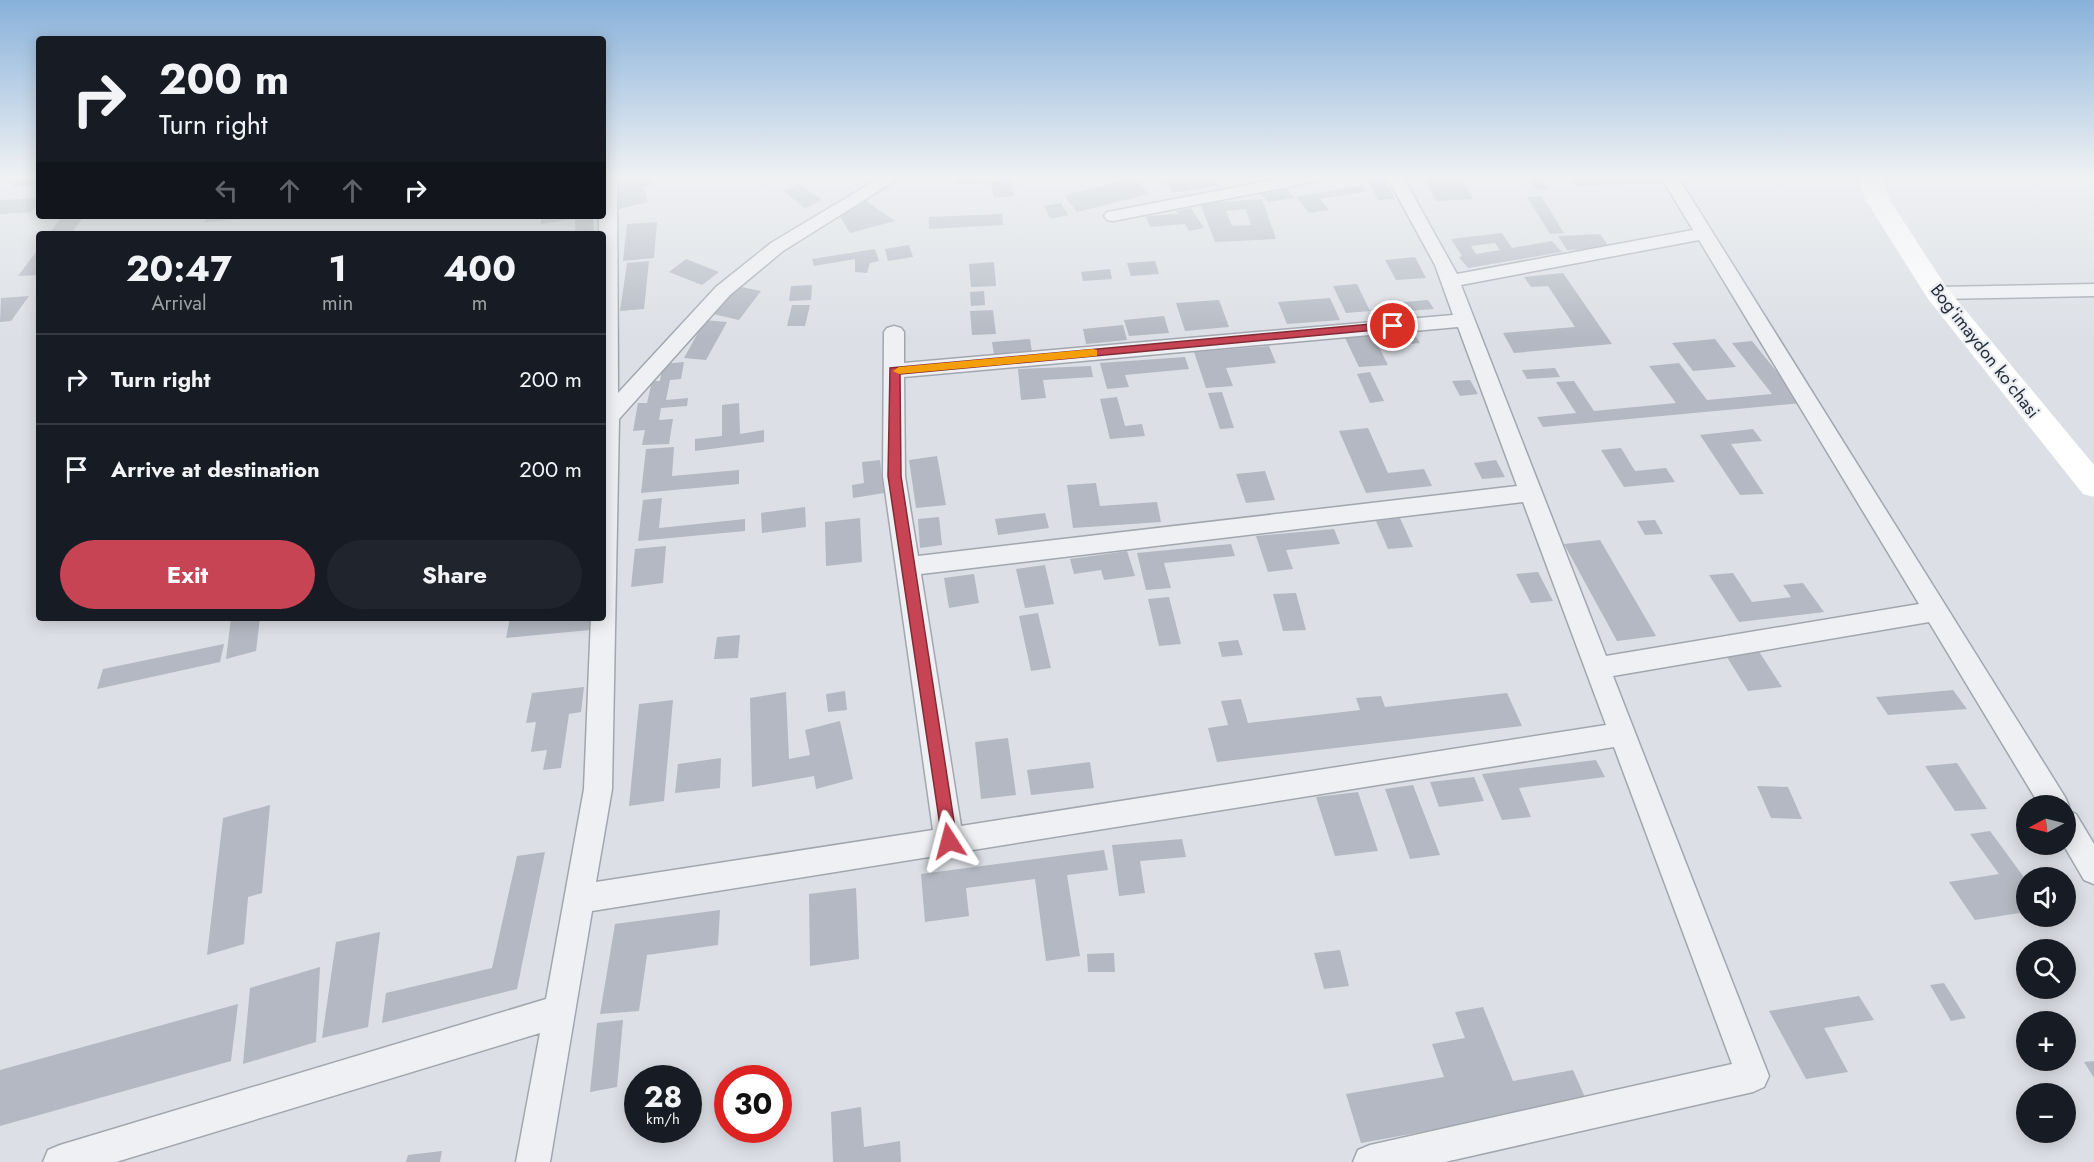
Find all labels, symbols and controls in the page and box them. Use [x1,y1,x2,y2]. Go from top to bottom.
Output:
text: 200 m [159,49,289,110]
icon: right [60,60,138,138]
text: Turn right [159,105,267,144]
icon: left [210,174,243,207]
icon: ahead [273,174,306,207]
icon: ahead [336,174,369,207]
icon: right [399,174,432,207]
text: 20:47 [126,242,232,294]
text: 1 [328,242,347,294]
text: 400 [443,242,516,294]
street label: Bogʻimaydon koʻchasi [1924,278,2046,424]
text: Arrival [151,289,207,318]
text: min [322,289,353,318]
text: m [472,289,487,318]
pin [1367,300,1418,351]
icon: arrive [1376,309,1409,342]
icon: right [60,363,93,396]
text: Turn right [111,363,211,395]
text: 200 m [519,363,582,395]
icon: arrive [60,453,93,486]
text: Arrive at destination [111,453,320,485]
text: 200 m [519,453,582,485]
button: Exit [60,540,315,609]
button: Share [327,540,582,609]
north arrow [2016,795,2076,855]
map controls [2016,795,2076,1143]
position arrow [917,809,981,873]
button: sound [2016,867,2076,927]
button: search [2016,939,2076,999]
button: + [2016,1011,2076,1071]
speed limit sign: 30 [714,1065,792,1143]
text: 28 [644,1075,682,1118]
button: − [2016,1083,2076,1143]
text: km/h [646,1108,680,1130]

